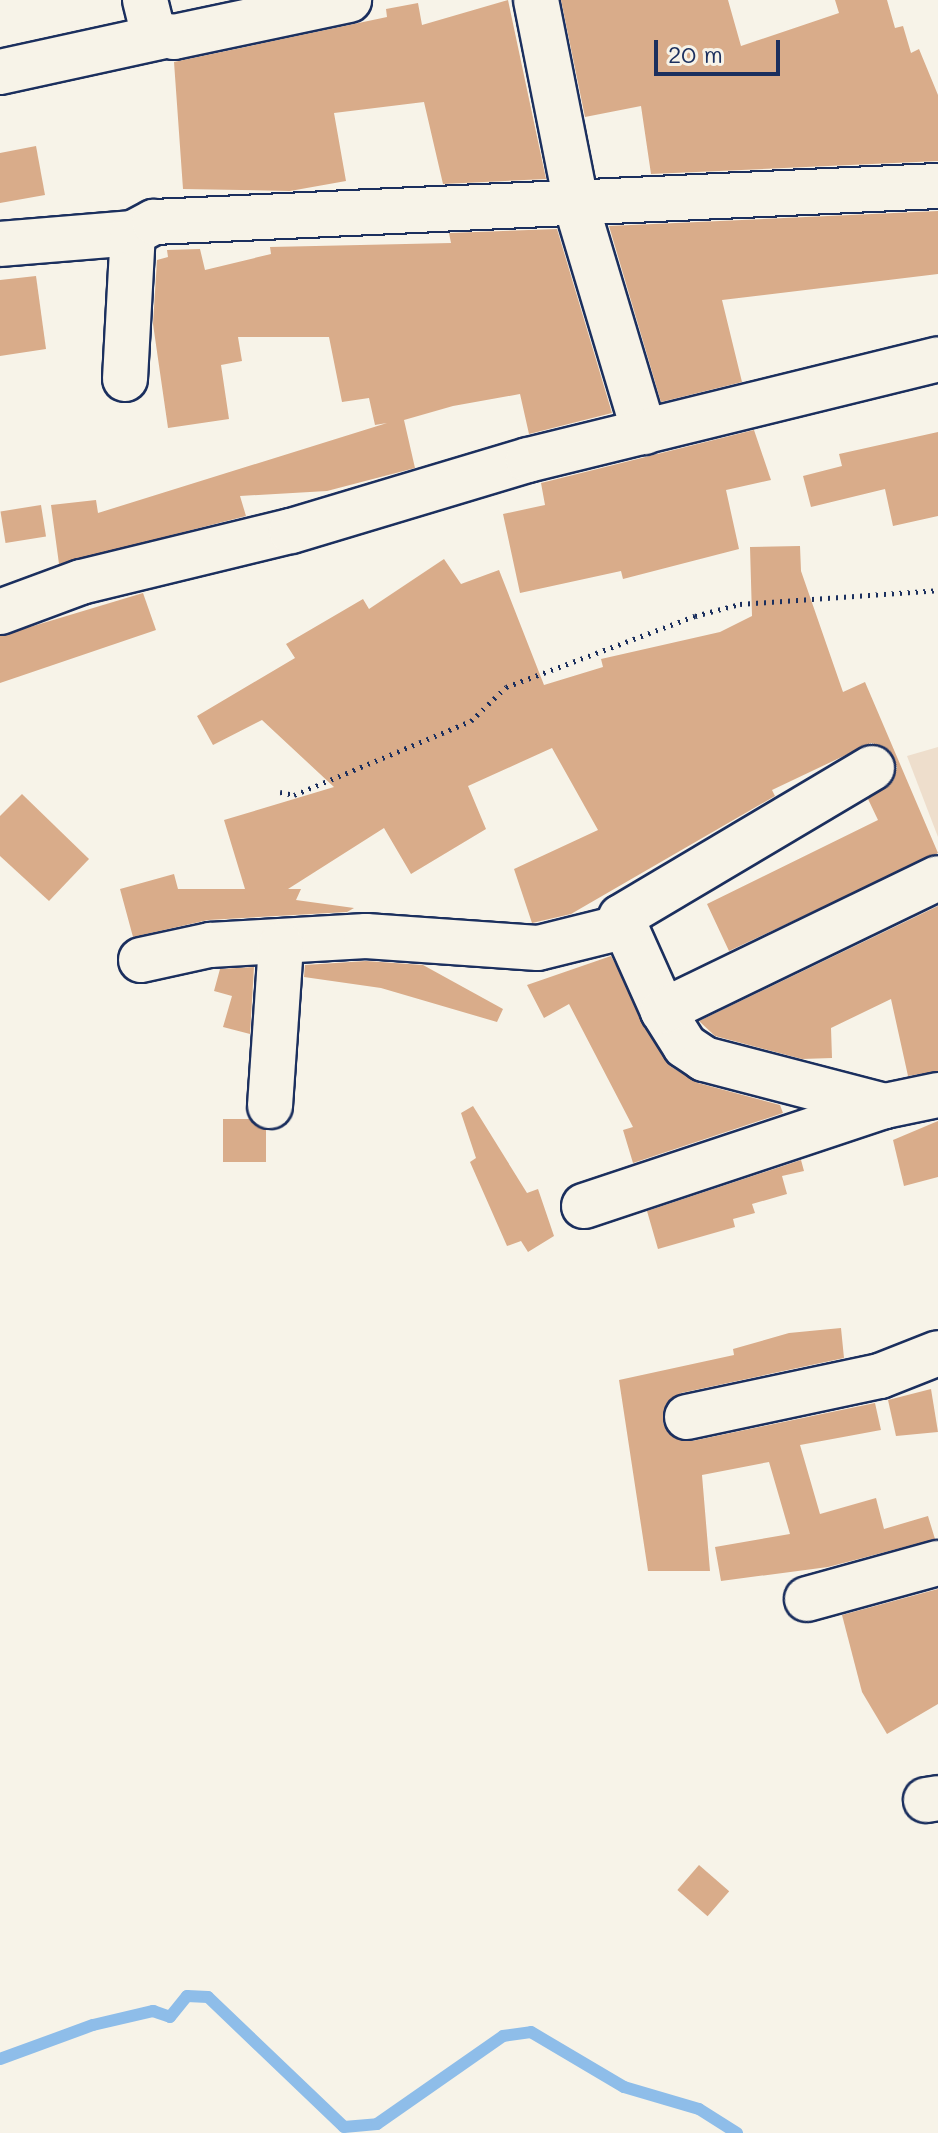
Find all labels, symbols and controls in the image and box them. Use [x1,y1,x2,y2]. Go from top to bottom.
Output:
scale bar [658,24,784,74]
text: 20 m [668,38,723,69]

